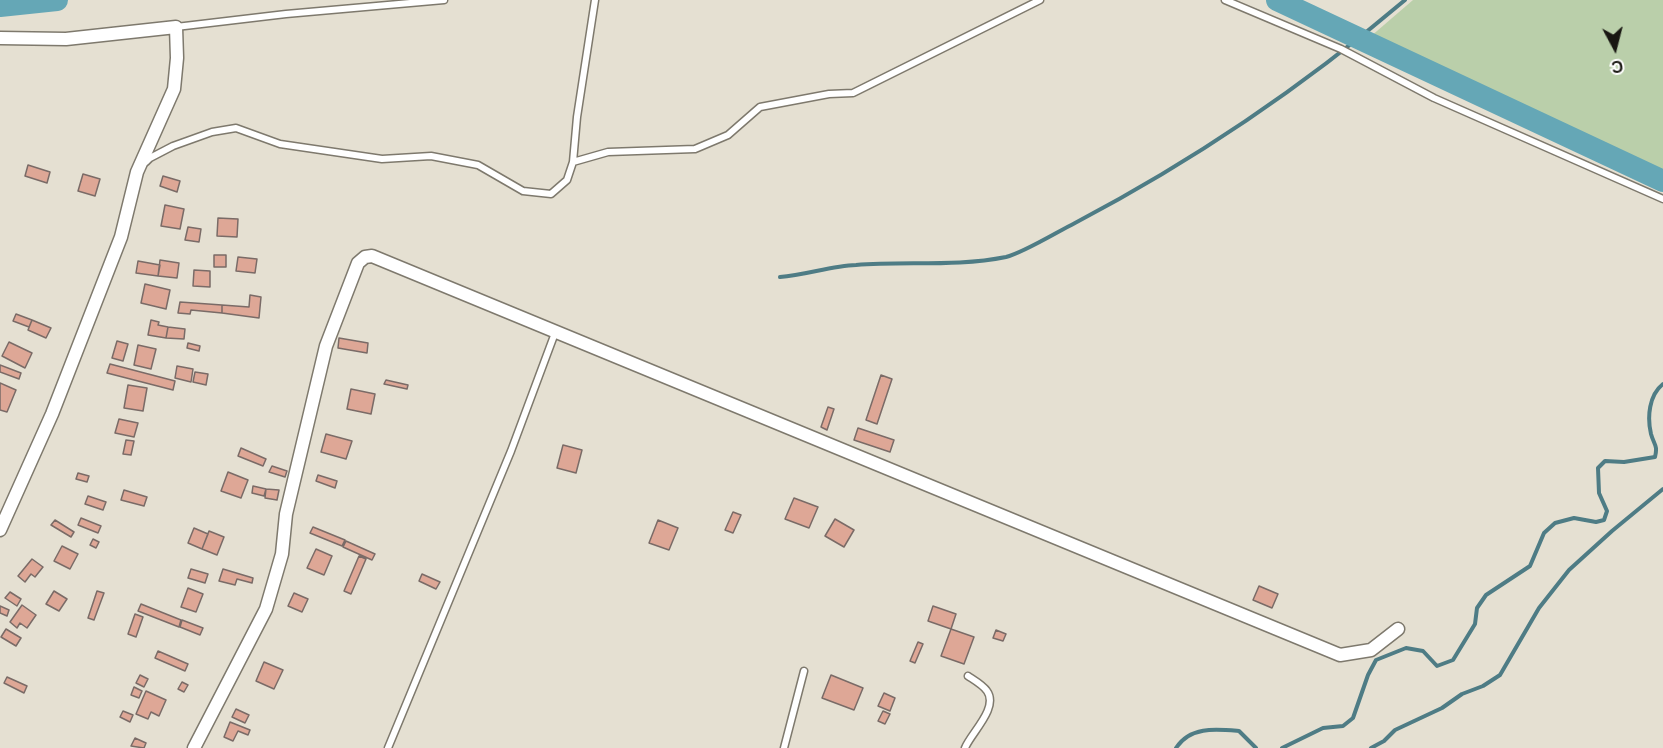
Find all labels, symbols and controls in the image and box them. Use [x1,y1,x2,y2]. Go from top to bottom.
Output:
north arrow [1585,18,1645,78]
text: С [1610,57,1624,76]

